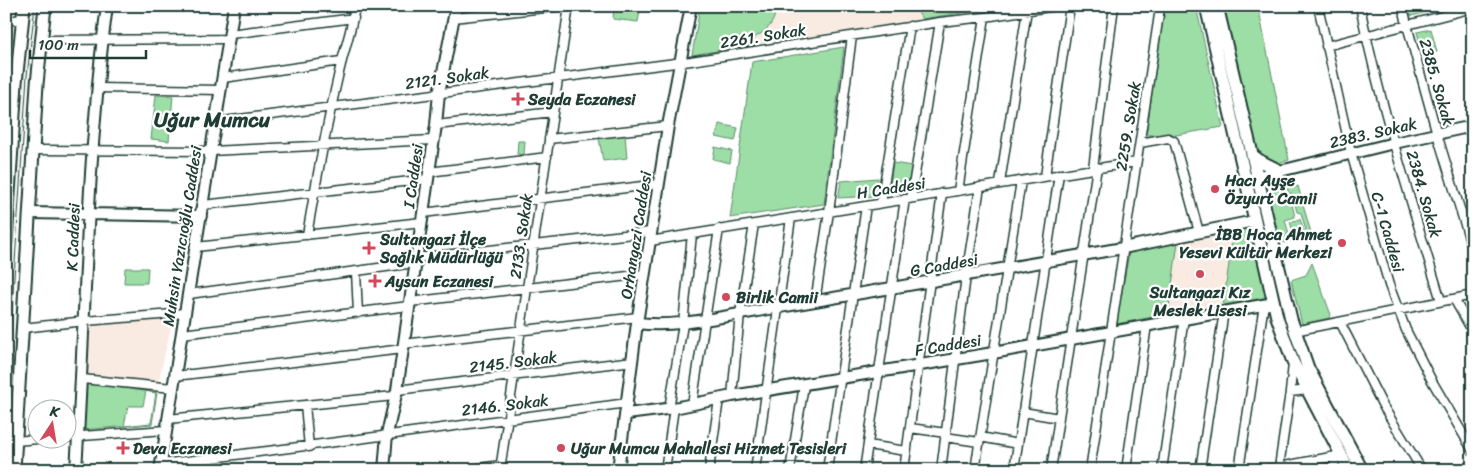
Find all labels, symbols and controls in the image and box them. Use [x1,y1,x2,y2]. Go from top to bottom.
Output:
street label: 2261. Sokak [718,15,809,57]
scale bar [30,28,146,60]
text: 100 m [38,32,79,58]
street label: 2385. Sokak [1411,35,1463,130]
street label: 2121. Sokak [403,58,491,98]
street label: 2259. Sokak [1107,79,1149,173]
place label: Seyda Eczanesi [527,85,637,114]
marker: Seyda Eczanesi [512,93,524,105]
district label: Uğur Mumcu [154,101,271,139]
street label: 2383. Sokak [1327,109,1420,157]
street label: I Caddesi [394,141,432,211]
street label: Muhsin Yazıcıoğlu Caddesi [153,143,211,328]
street label: 2384. Sokak [1398,147,1450,242]
place label: Hacı Ayşe Özyurt Camii [1224,166,1318,213]
street label: Orhangazi Caddesi [612,168,661,301]
street label: H Caddesi [854,168,928,208]
marker: Hacı Ayşe Özyurt Camii [1209,183,1221,195]
street label: C-1 Caddesi [1363,188,1413,276]
street label: 2133. Sokak [501,191,541,281]
street label: K Caddesi [57,202,89,271]
place label: İBB Hoca Ahmet Yesevi Kültür Merkezi [1179,220,1333,267]
place label: Sultangazi İlçe Sağlık Müdürlüğü [379,225,504,272]
marker: İBB Hoca Ahmet Yesevi Kültür Merkezi [1336,237,1348,249]
marker: Sultangazi İlçe Sağlık Müdürlüğü [362,241,376,255]
street label: G Caddesi [908,245,981,285]
place label: Aysun Eczanesi [384,267,495,296]
marker: Sultangazi Kız Meslek Lisesi [1194,268,1206,280]
marker: Aysun Eczanesi [369,275,381,287]
place label: Sultangazi Kız Meslek Lisesi [1149,278,1252,325]
place label: Birlik Camii [736,283,819,312]
marker: Birlik Camii [720,291,732,303]
street label: F Caddesi [913,325,984,365]
street label: 2145. Sokak [468,342,559,382]
street label: 2146. Sokak [460,385,551,425]
north arrow [28,398,78,448]
text: K [47,398,63,425]
place label: Deva Eczanesi [133,434,233,463]
place label: Uğur Mumcu Mahallesi Hizmet Tesisleri [571,434,848,463]
marker: Deva Eczanesi [117,442,129,454]
marker: Uğur Mumcu Mahallesi Hizmet Tesisleri [555,442,567,454]

